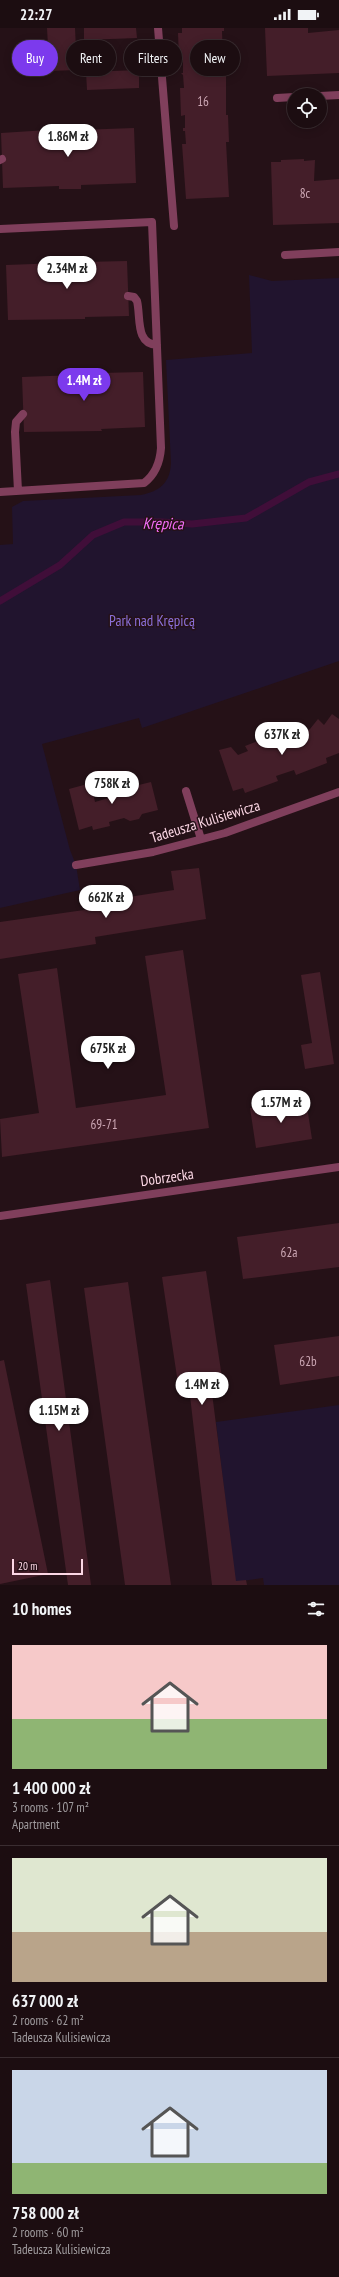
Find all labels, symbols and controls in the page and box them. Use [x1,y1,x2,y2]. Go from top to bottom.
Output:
text: 22:27 [20,5,52,24]
chip: Buy [12,40,58,76]
chip: Rent [66,40,116,76]
chip: Filters [124,40,182,76]
chip: New [190,40,240,76]
map controls [287,88,327,128]
button: locate [287,88,327,128]
house number: 16 [197,93,209,110]
pin: 1.86M zł [27,124,109,158]
text: 1.86M zł [47,128,89,145]
house number: 8c [300,185,311,202]
pin: 2.34M zł [26,256,108,290]
text: 2.34M zł [46,260,88,277]
pin: 1.4M zł [47,368,121,402]
text: 1.4M zł [67,372,101,389]
water label: Krępica [142,513,185,533]
park label: Park nad Krępicą [109,611,195,630]
pin: 637K zł [245,722,319,756]
text: 637K zł [264,726,300,743]
pin: 758K zł [75,771,149,805]
text: 758K zł [94,775,130,792]
street label: Tadeusza Kulisiewicza [148,795,262,847]
pin: 662K zł [69,885,143,919]
text: 662K zł [88,889,124,906]
pin: 675K zł [71,1036,145,1070]
text: 675K zł [90,1040,126,1057]
pin: 1.57M zł [240,1090,322,1124]
text: 1.57M zł [260,1094,302,1111]
house number: 69-71 [90,1116,118,1133]
street label: Dobrzecka [139,1164,195,1190]
house number: 62a [281,1244,297,1261]
house number: 62b [299,1353,317,1370]
pin: 1.4M zł [165,1372,239,1406]
text: 1.4M zł [185,1376,219,1393]
pin: 1.15M zł [18,1398,100,1432]
text: 1.15M zł [38,1402,80,1419]
scale bar [12,1557,83,1576]
text: 20 m [18,1559,37,1573]
text: 10 homes [12,1598,71,1620]
icon: filters [305,1598,327,1620]
icon: home [134,1671,206,1743]
text: 1 400 000 zł [12,1777,90,1799]
text: 3 rooms · 107 m² [12,1799,89,1816]
text: Apartment [12,1816,60,1833]
icon: home [134,1884,206,1956]
text: 637 000 zł [12,1990,78,2012]
text: 2 rooms · 62 m² [12,2012,84,2029]
text: Tadeusza Kulisiewicza [12,2029,111,2046]
icon: home [134,2096,206,2168]
text: 758 000 zł [12,2202,79,2224]
text: 2 rooms · 60 m² [12,2224,84,2241]
text: Tadeusza Kulisiewicza [12,2241,111,2258]

